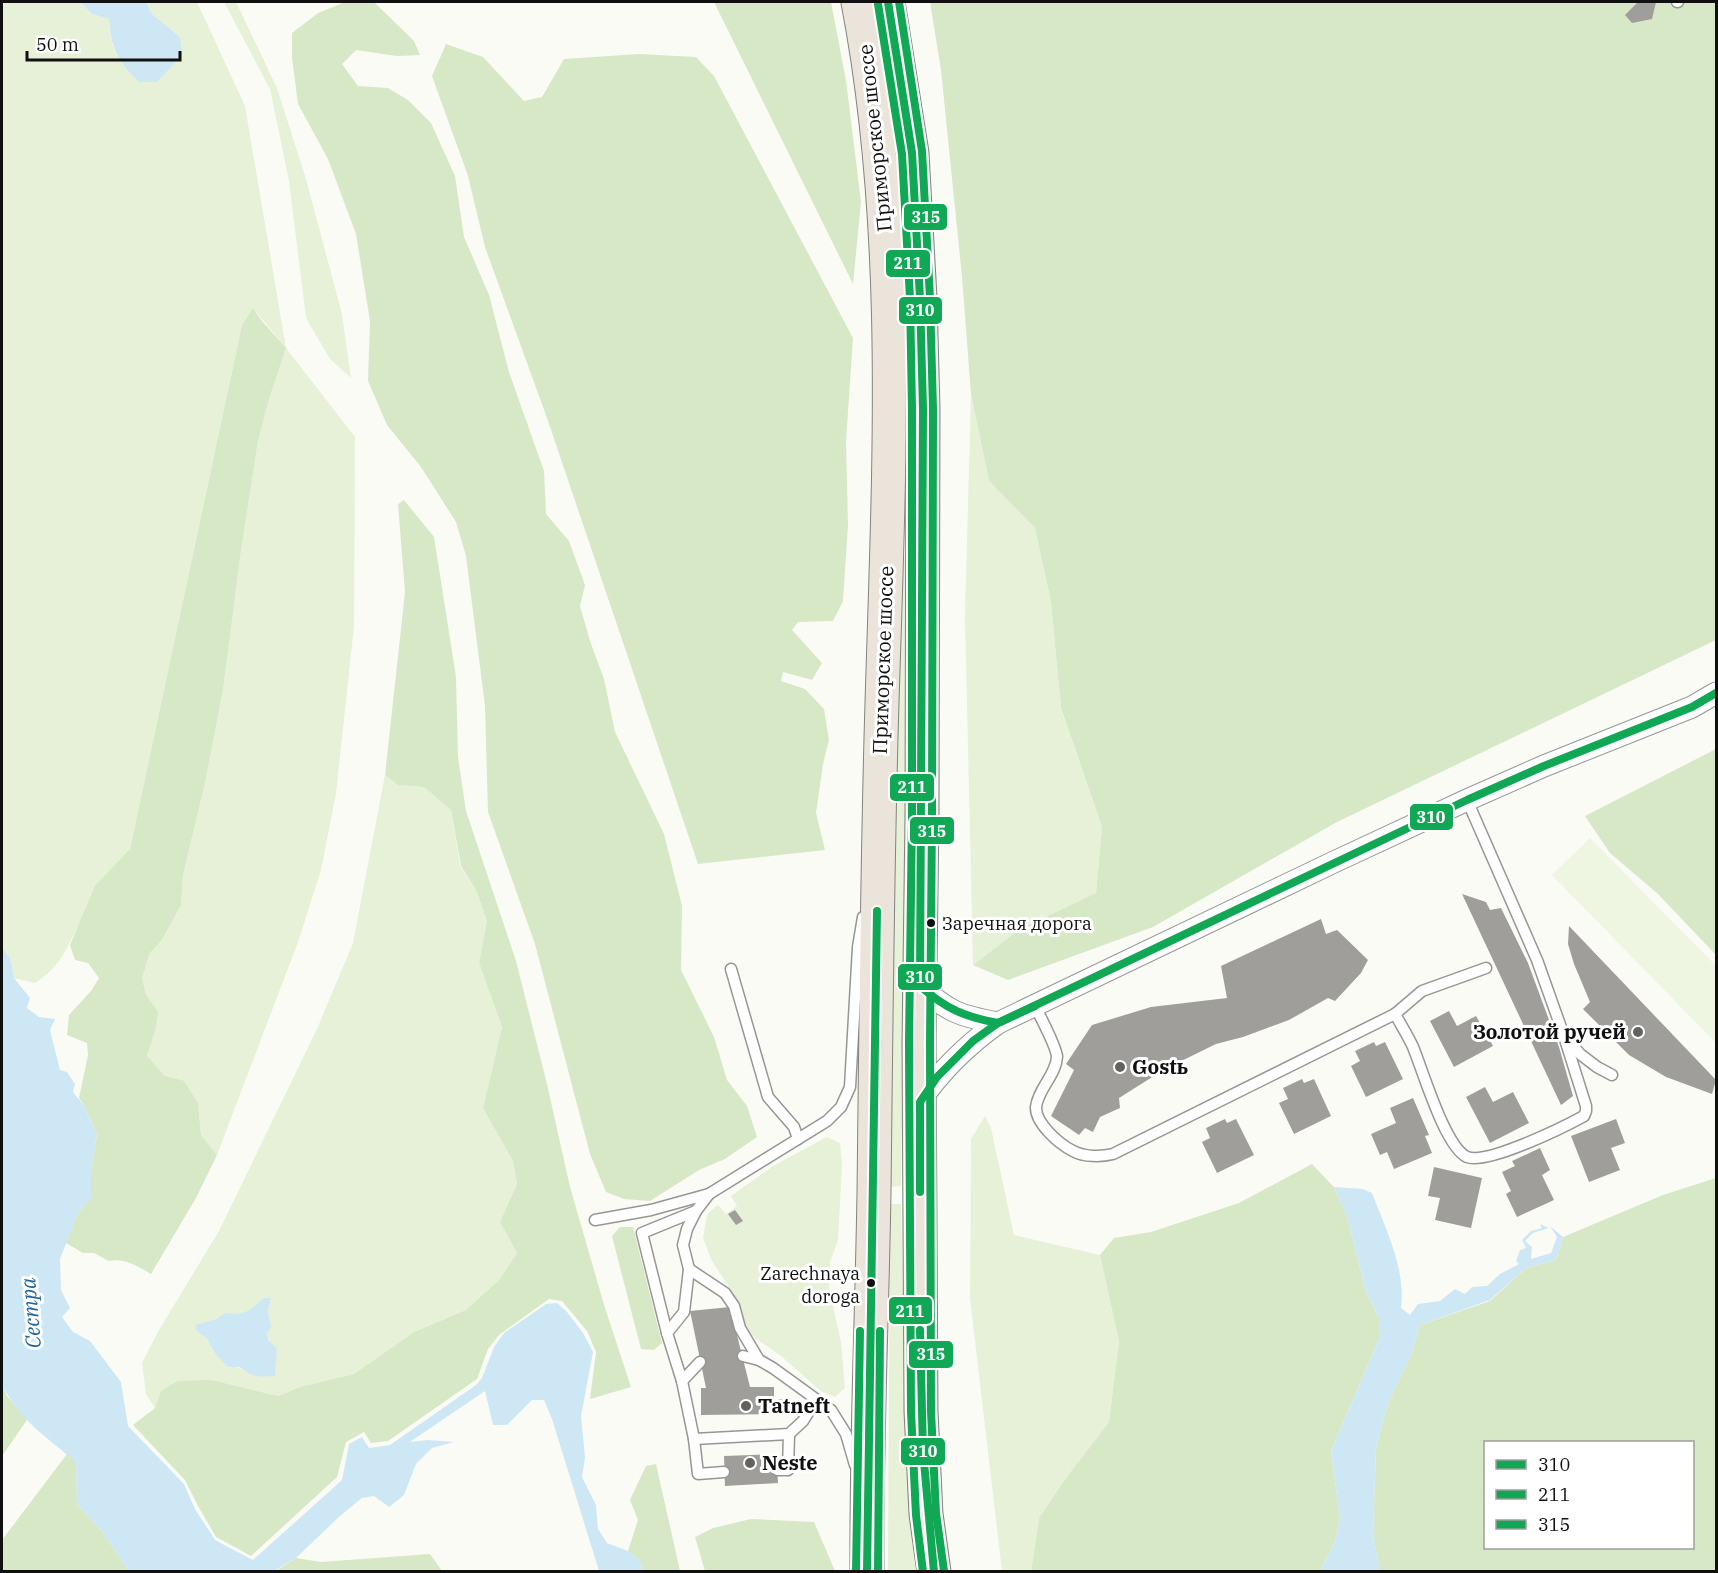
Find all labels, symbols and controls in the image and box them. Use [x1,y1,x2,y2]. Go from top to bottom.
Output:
scale bar [27,24,180,62]
text: 50 m [36,33,79,56]
street label: Приморское шоссе [851,43,898,233]
line badge: 315 [903,203,948,231]
text: 315 [912,207,940,227]
line badge: 211 [885,249,931,278]
text: 211 [894,253,922,273]
line badge: 310 [898,296,943,325]
text: 310 [906,300,935,320]
street label: Приморское шоссе [866,565,899,755]
line badge: 211 [889,773,935,802]
text: 211 [898,777,926,797]
line badge: 310 [1409,803,1454,831]
text: 310 [1417,807,1446,827]
line badge: 315 [909,816,955,845]
text: 315 [918,821,946,841]
place label: Заречная дорога [942,912,1092,935]
marker: Заречная дорога [925,917,937,929]
line badge: 310 [897,963,943,991]
text: 310 [906,967,935,987]
place label: Золотой ручей [1473,1018,1626,1045]
marker: Золотой ручей [1631,1025,1645,1039]
place label: Gostь [1132,1053,1189,1080]
marker: Gostь [1113,1060,1127,1074]
place label: Zarechnaya doroga [760,1262,860,1308]
water label: Сестра [13,1276,47,1350]
marker: Zarechnaya doroga [865,1277,877,1289]
line badge: 211 [888,1296,933,1325]
text: 211 [896,1301,924,1321]
line badge: 315 [908,1340,954,1369]
text: 315 [917,1344,945,1364]
place label: Tatneft [758,1392,831,1419]
marker: Tatneft [739,1399,753,1413]
line badge: 310 [900,1437,946,1466]
text: 310 [909,1441,938,1461]
legend [1484,1441,1694,1549]
place label: Neste [762,1449,818,1476]
text: 310 [1538,1453,1570,1476]
marker: Neste [743,1456,757,1470]
text: 211 [1538,1483,1570,1506]
text: 315 [1538,1513,1570,1536]

